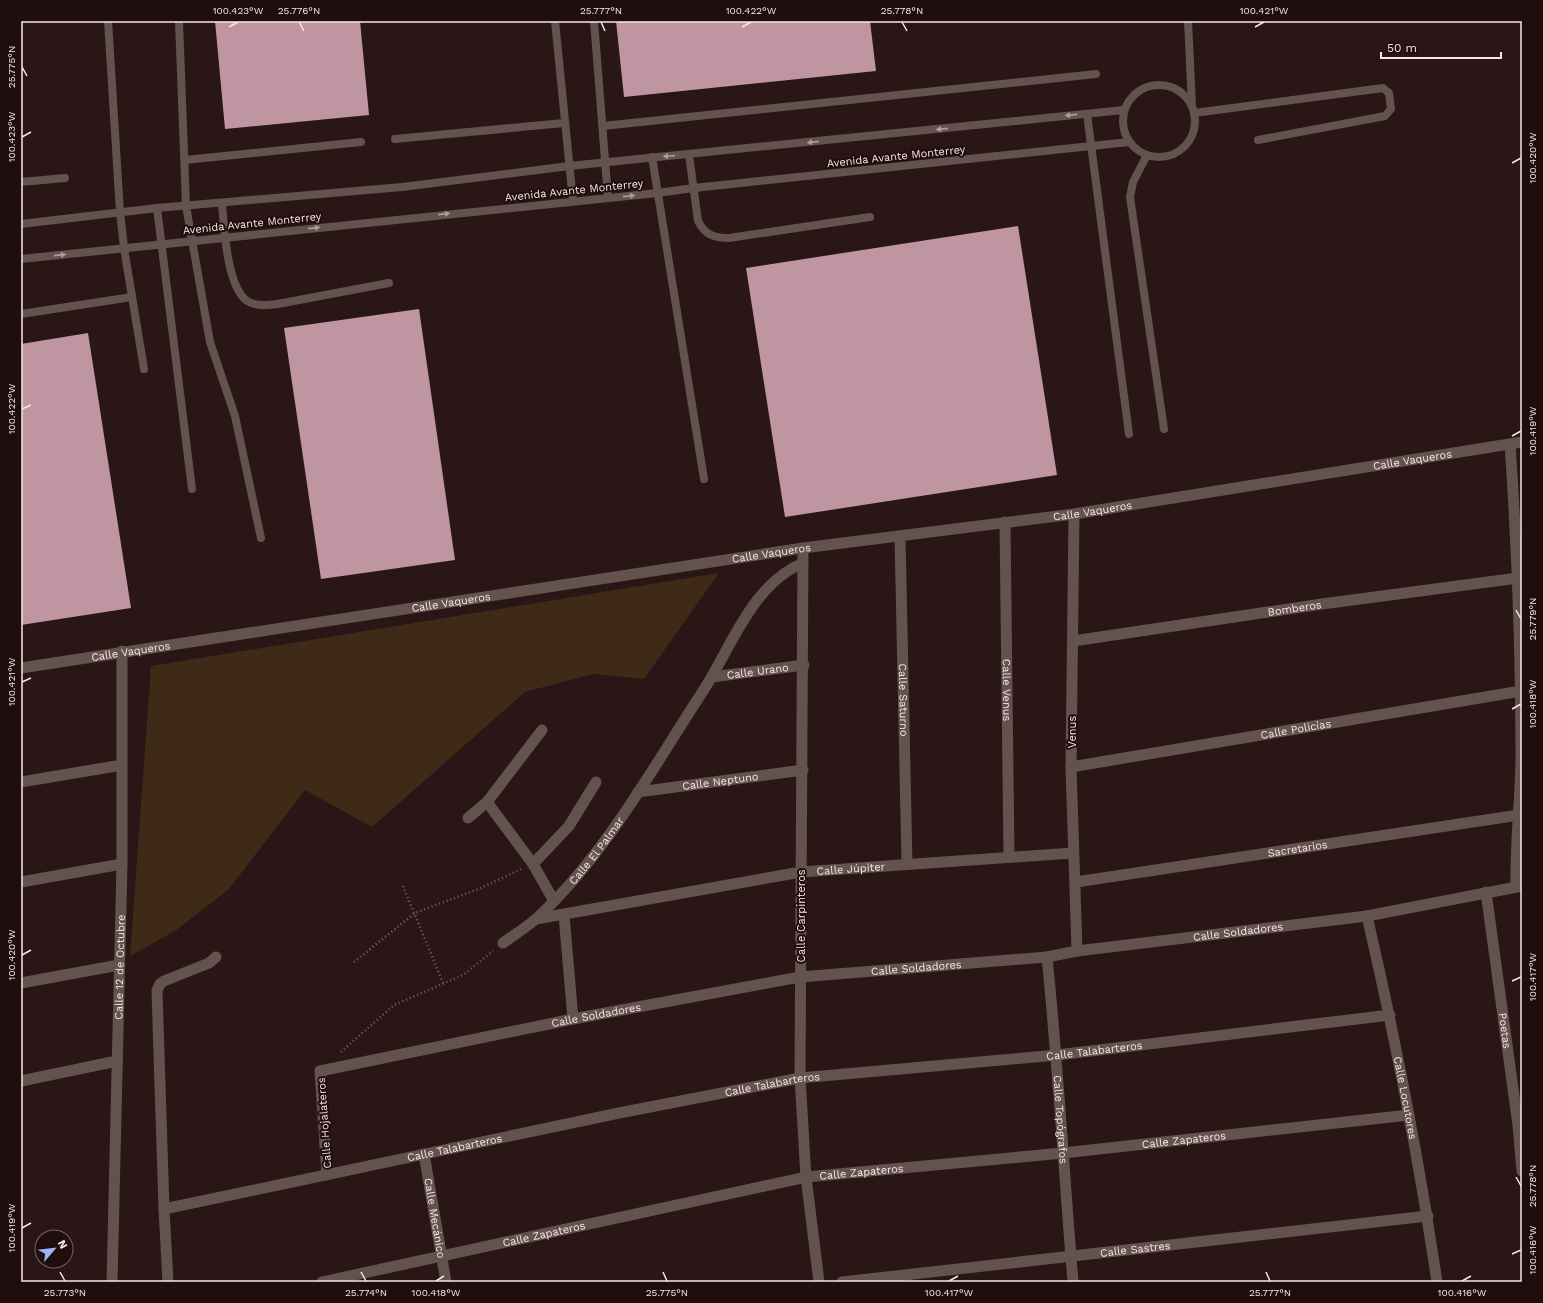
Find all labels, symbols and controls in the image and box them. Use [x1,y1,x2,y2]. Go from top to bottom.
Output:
text: 100.423°W [213,5,264,16]
text: 25.776°N [278,5,320,16]
text: 25.777°N [580,5,622,16]
text: 100.422°W [726,5,777,16]
text: 25.778°N [881,5,923,16]
text: 100.421°W [1240,5,1289,16]
scale bar [1381,34,1501,60]
text: 50 m [1387,41,1417,55]
text: 25.775°N [6,46,17,88]
text: 100.423°W [6,111,17,162]
one-way arrow [1065,112,1077,119]
one-way arrow [936,125,948,132]
text: 100.420°W [1527,132,1538,184]
one-way arrow [807,139,819,145]
street label: Avenida Avante Monterrey [826,143,966,170]
one-way arrow [663,153,675,160]
street label: Avenida Avante Monterrey [504,177,644,204]
one-way arrow [623,193,635,200]
street label: Avenida Avante Monterrey [182,210,322,237]
one-way arrow [438,211,450,218]
one-way arrow [308,224,320,231]
one-way arrow [54,251,66,258]
text: 100.422°W [6,383,17,434]
text: 100.419°W [1527,406,1538,455]
street label: Calle Vaqueros [1372,447,1453,473]
street label: Calle Vaqueros [1052,499,1133,524]
street label: Calle Vaqueros [731,541,812,566]
street label: Calle Vaqueros [411,590,492,615]
street label: Bomberos [1267,598,1323,619]
text: 25.779°N [1527,598,1538,640]
street label: Calle Vaqueros [90,639,171,664]
text: 100.421°W [6,657,17,706]
street label: Calle Venus [1000,659,1013,722]
street label: Calle Urano [726,661,789,682]
street label: Calle Saturno [896,663,910,737]
text: 100.418°W [1527,679,1538,728]
street label: Venus [1066,716,1079,748]
street label: Calle Policías [1260,717,1332,742]
street label: Calle Neptuno [681,770,759,793]
street label: Calle El Palmar [566,814,627,888]
street label: Sacretarios [1267,838,1329,860]
street label: Calle Júpiter [816,860,886,878]
street label: Calle Carpinteros [795,869,808,963]
street label: Calle 12 de Octubre [112,914,128,1020]
street label: Calle Soldadores [1192,920,1284,944]
text: 100.420°W [6,929,17,981]
text: 100.417°W [1527,952,1538,1001]
street label: Calle Soldadores [870,958,962,978]
street label: Calle Soldadores [550,1001,642,1030]
street label: Poetas [1496,1012,1513,1050]
street label: Calle Talabarteros [1046,1039,1143,1063]
street label: Calle Locutores [1391,1055,1419,1141]
street label: Calle Talabarteros [724,1070,821,1099]
street label: Calle Topógrafos [1050,1075,1070,1164]
street label: Calle Hojalateros [315,1077,334,1169]
street label: Calle Zapateros [1141,1129,1227,1151]
street label: Calle Talabarteros [406,1132,504,1165]
street label: Calle Zapateros [819,1162,904,1183]
text: 25.778°N [1527,1165,1538,1207]
street label: Calle Mecánico [421,1177,448,1259]
text: 100.419°W [6,1203,17,1252]
street label: Calle Zapateros [501,1219,587,1250]
text: 100.416°W [1527,1225,1538,1274]
north arrow [34,1229,74,1269]
text: N [55,1238,70,1251]
street label: Calle Sastres [1099,1239,1171,1260]
text: 25.773°N [44,1287,86,1298]
text: 25.774°N [345,1287,387,1298]
text: 100.418°W [412,1287,461,1298]
text: 25.775°N [646,1287,688,1298]
text: 100.417°W [925,1287,974,1298]
text: 25.777°N [1249,1287,1291,1298]
text: 100.416°W [1438,1287,1487,1298]

